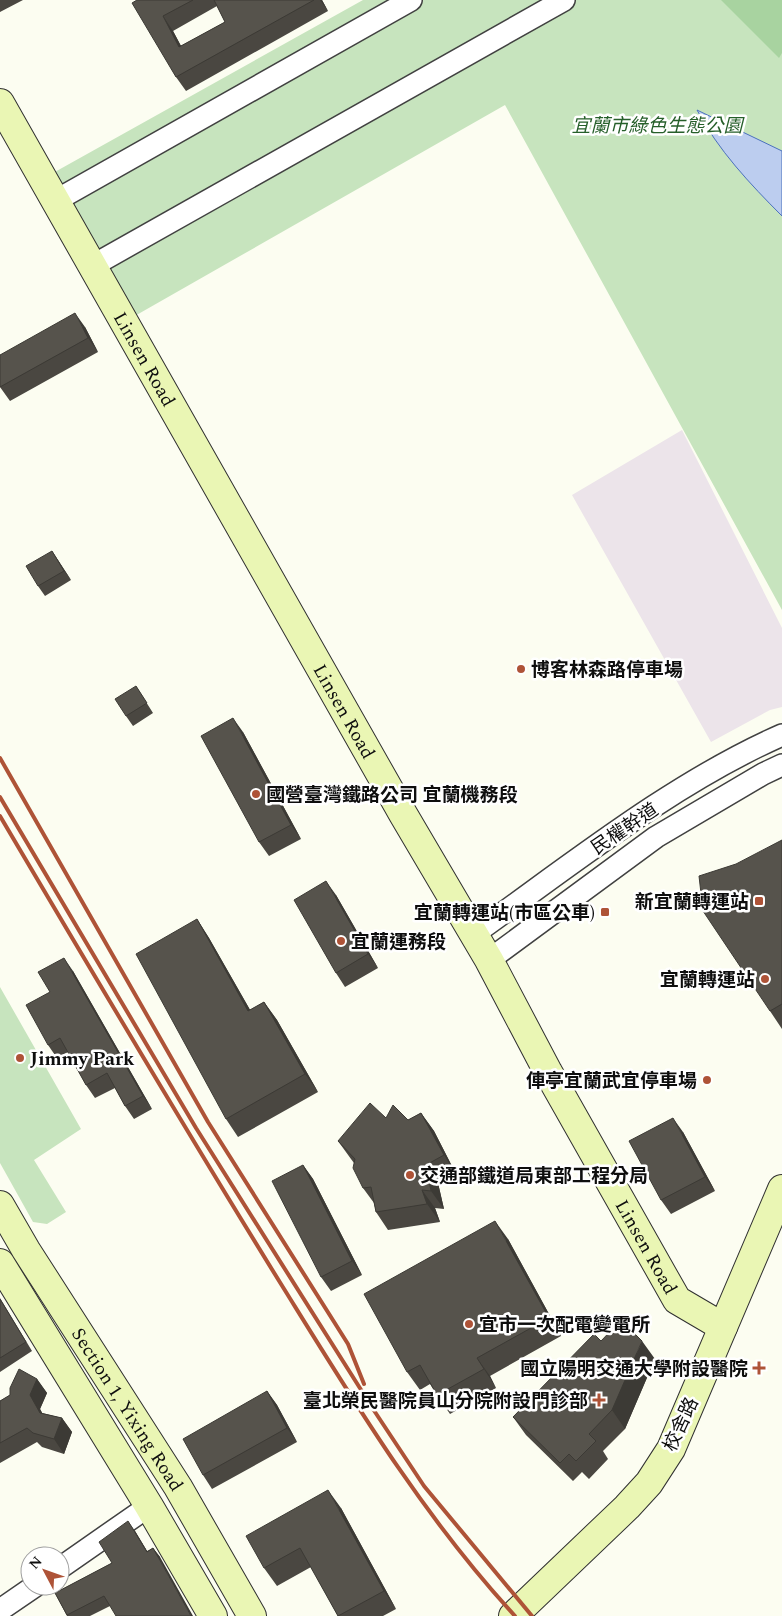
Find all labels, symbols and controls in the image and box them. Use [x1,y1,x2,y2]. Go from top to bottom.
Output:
park label: 宜蘭市綠色生態公園 [571,112,745,141]
street label: Linsen Road [105,307,182,412]
place label: 博客林森路停車場 [531,656,683,685]
street label: Linsen Road [305,659,382,765]
marker: 博客林森路停車場 [515,663,527,675]
place label: 國營臺灣鐵路公司 宜蘭機務段 [266,781,518,810]
marker: 國營臺灣鐵路公司 宜蘭機務段 [250,788,262,800]
street label: 民權幹道 [585,796,664,863]
place label: 新宜蘭轉運站 [635,888,749,917]
marker: 新宜蘭轉運站 [753,895,765,907]
place label: 宜蘭轉運站(市區公車) [414,899,595,928]
marker: 宜蘭轉運站(市區公車) [599,906,611,918]
place label: 宜蘭運務段 [351,928,446,957]
marker: 宜蘭運務段 [335,935,347,947]
place label: 宜蘭轉運站 [660,966,755,995]
marker: 宜蘭轉運站 [759,973,771,985]
place label: Jimmy Park [30,1045,135,1074]
marker: Jimmy Park [14,1052,26,1064]
place label: 俥亭宜蘭武宜停車場 [526,1067,697,1096]
marker: 俥亭宜蘭武宜停車場 [701,1074,713,1086]
place label: 交通部鐵道局東部工程分局 [420,1162,648,1191]
marker: 交通部鐵道局東部工程分局 [404,1169,416,1181]
street label: Linsen Road [607,1195,684,1300]
place label: 宜市一次配電變電所 [479,1311,650,1340]
marker: 宜市一次配電變電所 [463,1318,475,1330]
street label: Section 1, Yixing Road [63,1322,190,1498]
place label: 國立陽明交通大學附設醫院 [520,1355,748,1384]
marker: 國立陽明交通大學附設醫院 [752,1361,766,1375]
place label: 臺北榮民醫院員山分院附設門診部 [303,1387,588,1416]
marker: 臺北榮民醫院員山分院附設門診部 [592,1393,606,1407]
street label: 校舍路 [656,1393,707,1457]
north arrow [20,1546,70,1596]
text: N [24,1552,47,1574]

